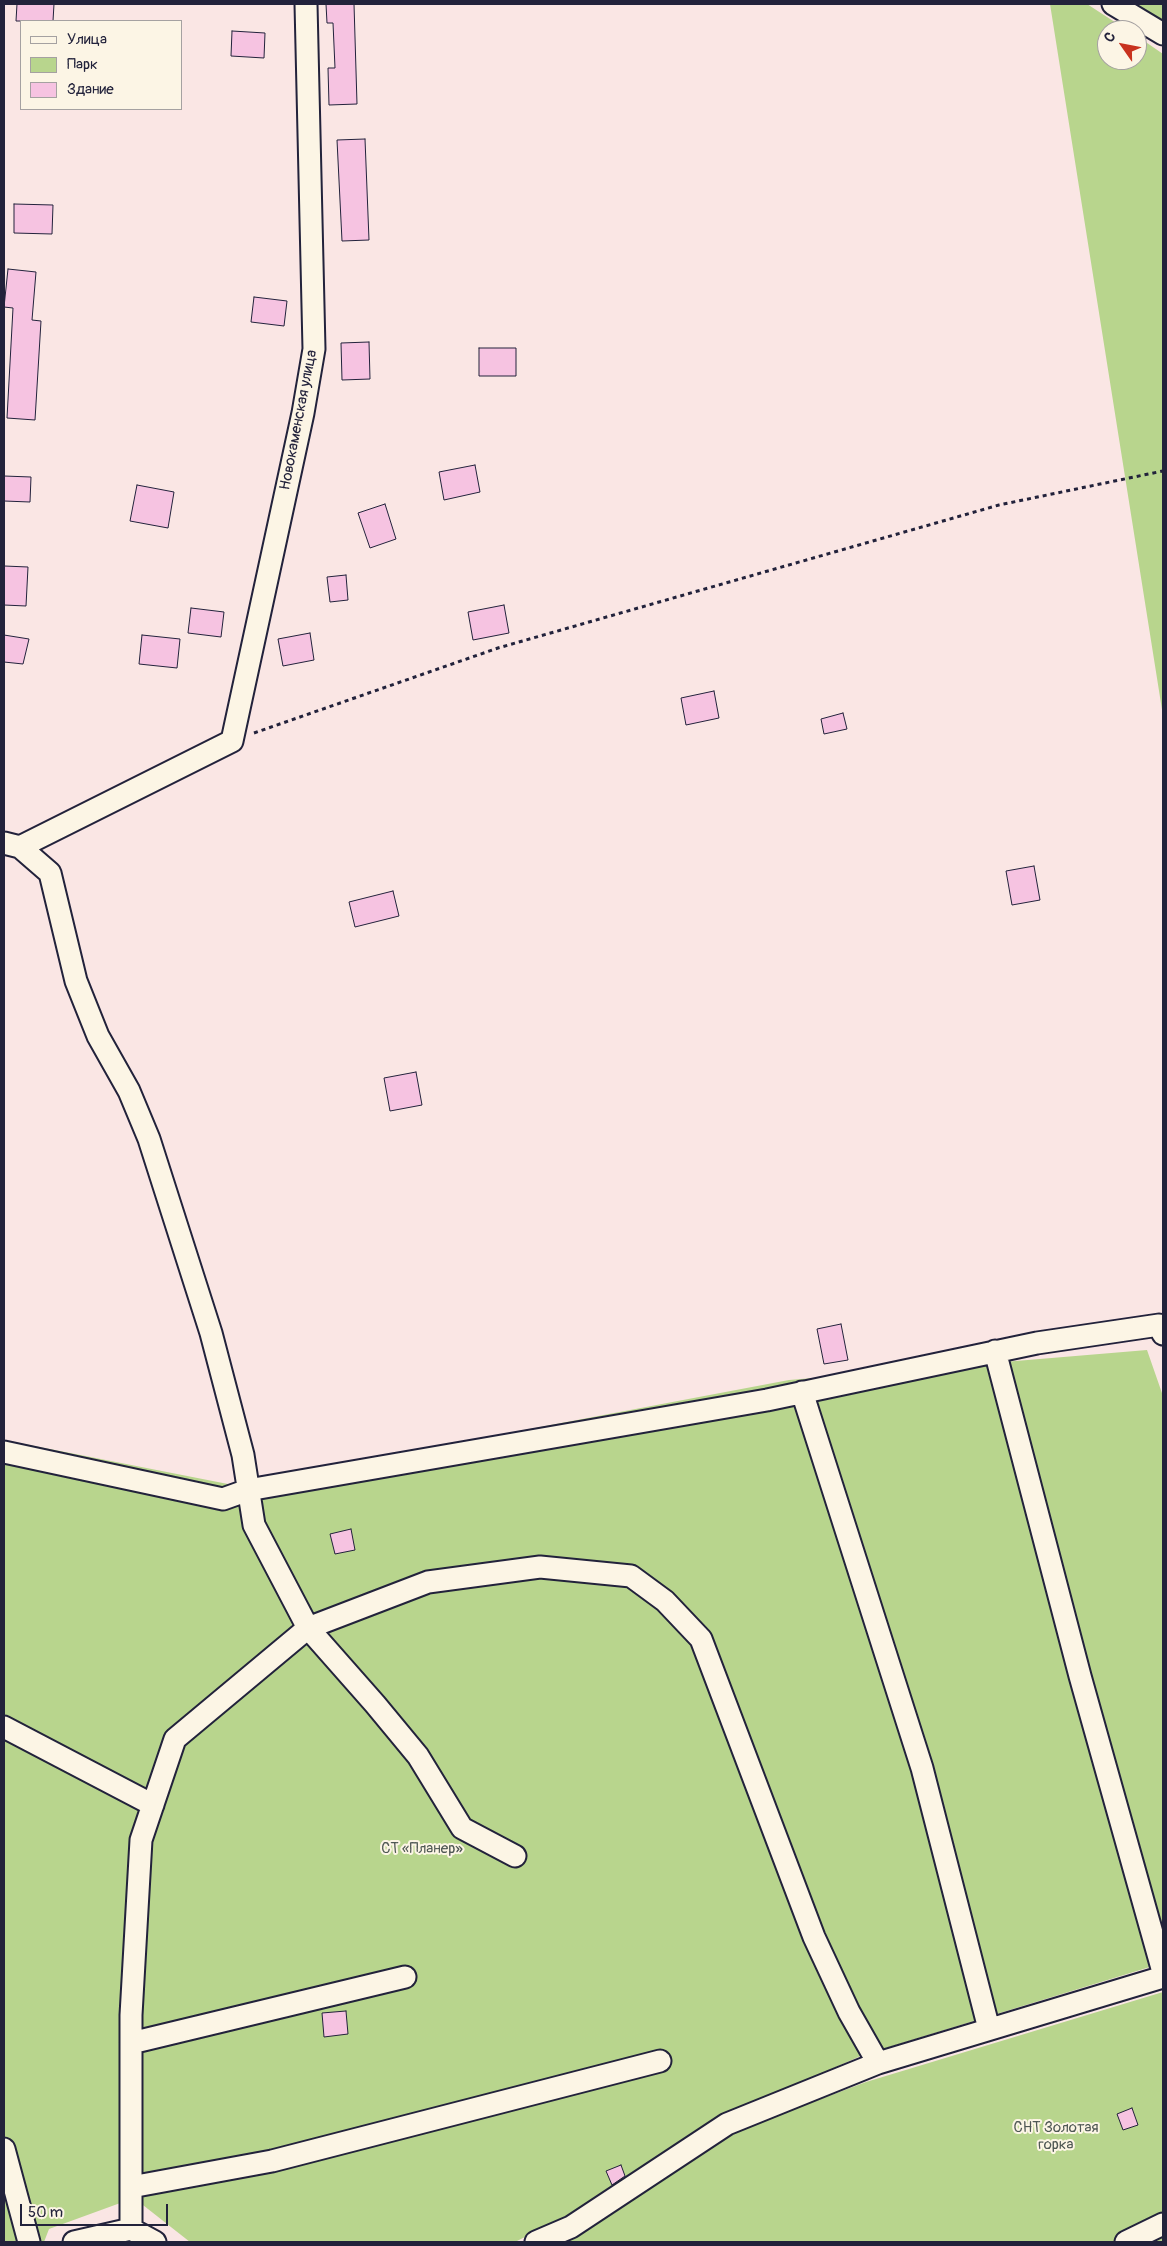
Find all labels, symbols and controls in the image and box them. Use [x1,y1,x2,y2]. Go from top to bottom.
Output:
legend [20,20,182,110]
north arrow [1097,20,1147,70]
text: С [1100,29,1119,45]
text: Улица [67,30,107,49]
text: Парк [67,55,98,74]
text: Здание [67,80,114,99]
street label: Новокаменская улица [277,348,321,492]
park label: СТ «Планер» [381,1840,463,1858]
park label: СНТ Золотая горка [1014,2119,1098,2154]
scale bar [22,2194,170,2226]
text: 50 m [28,2203,63,2222]

